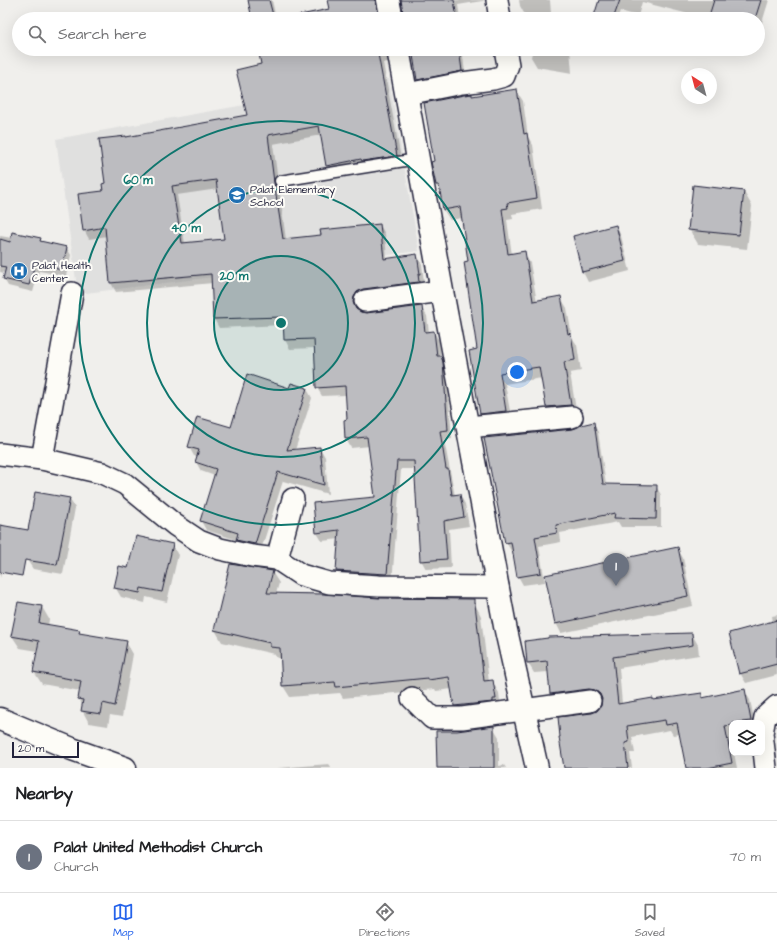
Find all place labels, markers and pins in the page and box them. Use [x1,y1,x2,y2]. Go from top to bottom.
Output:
place label: Palat Elementary School [250,182,335,210]
school or university icon: Palat Elementary School [227,185,247,205]
place label: Palat Health Center [32,258,91,286]
hospital icon: Palat Health Center [9,261,29,281]
centre of rings [274,316,288,330]
pin: 1 [603,553,629,586]

